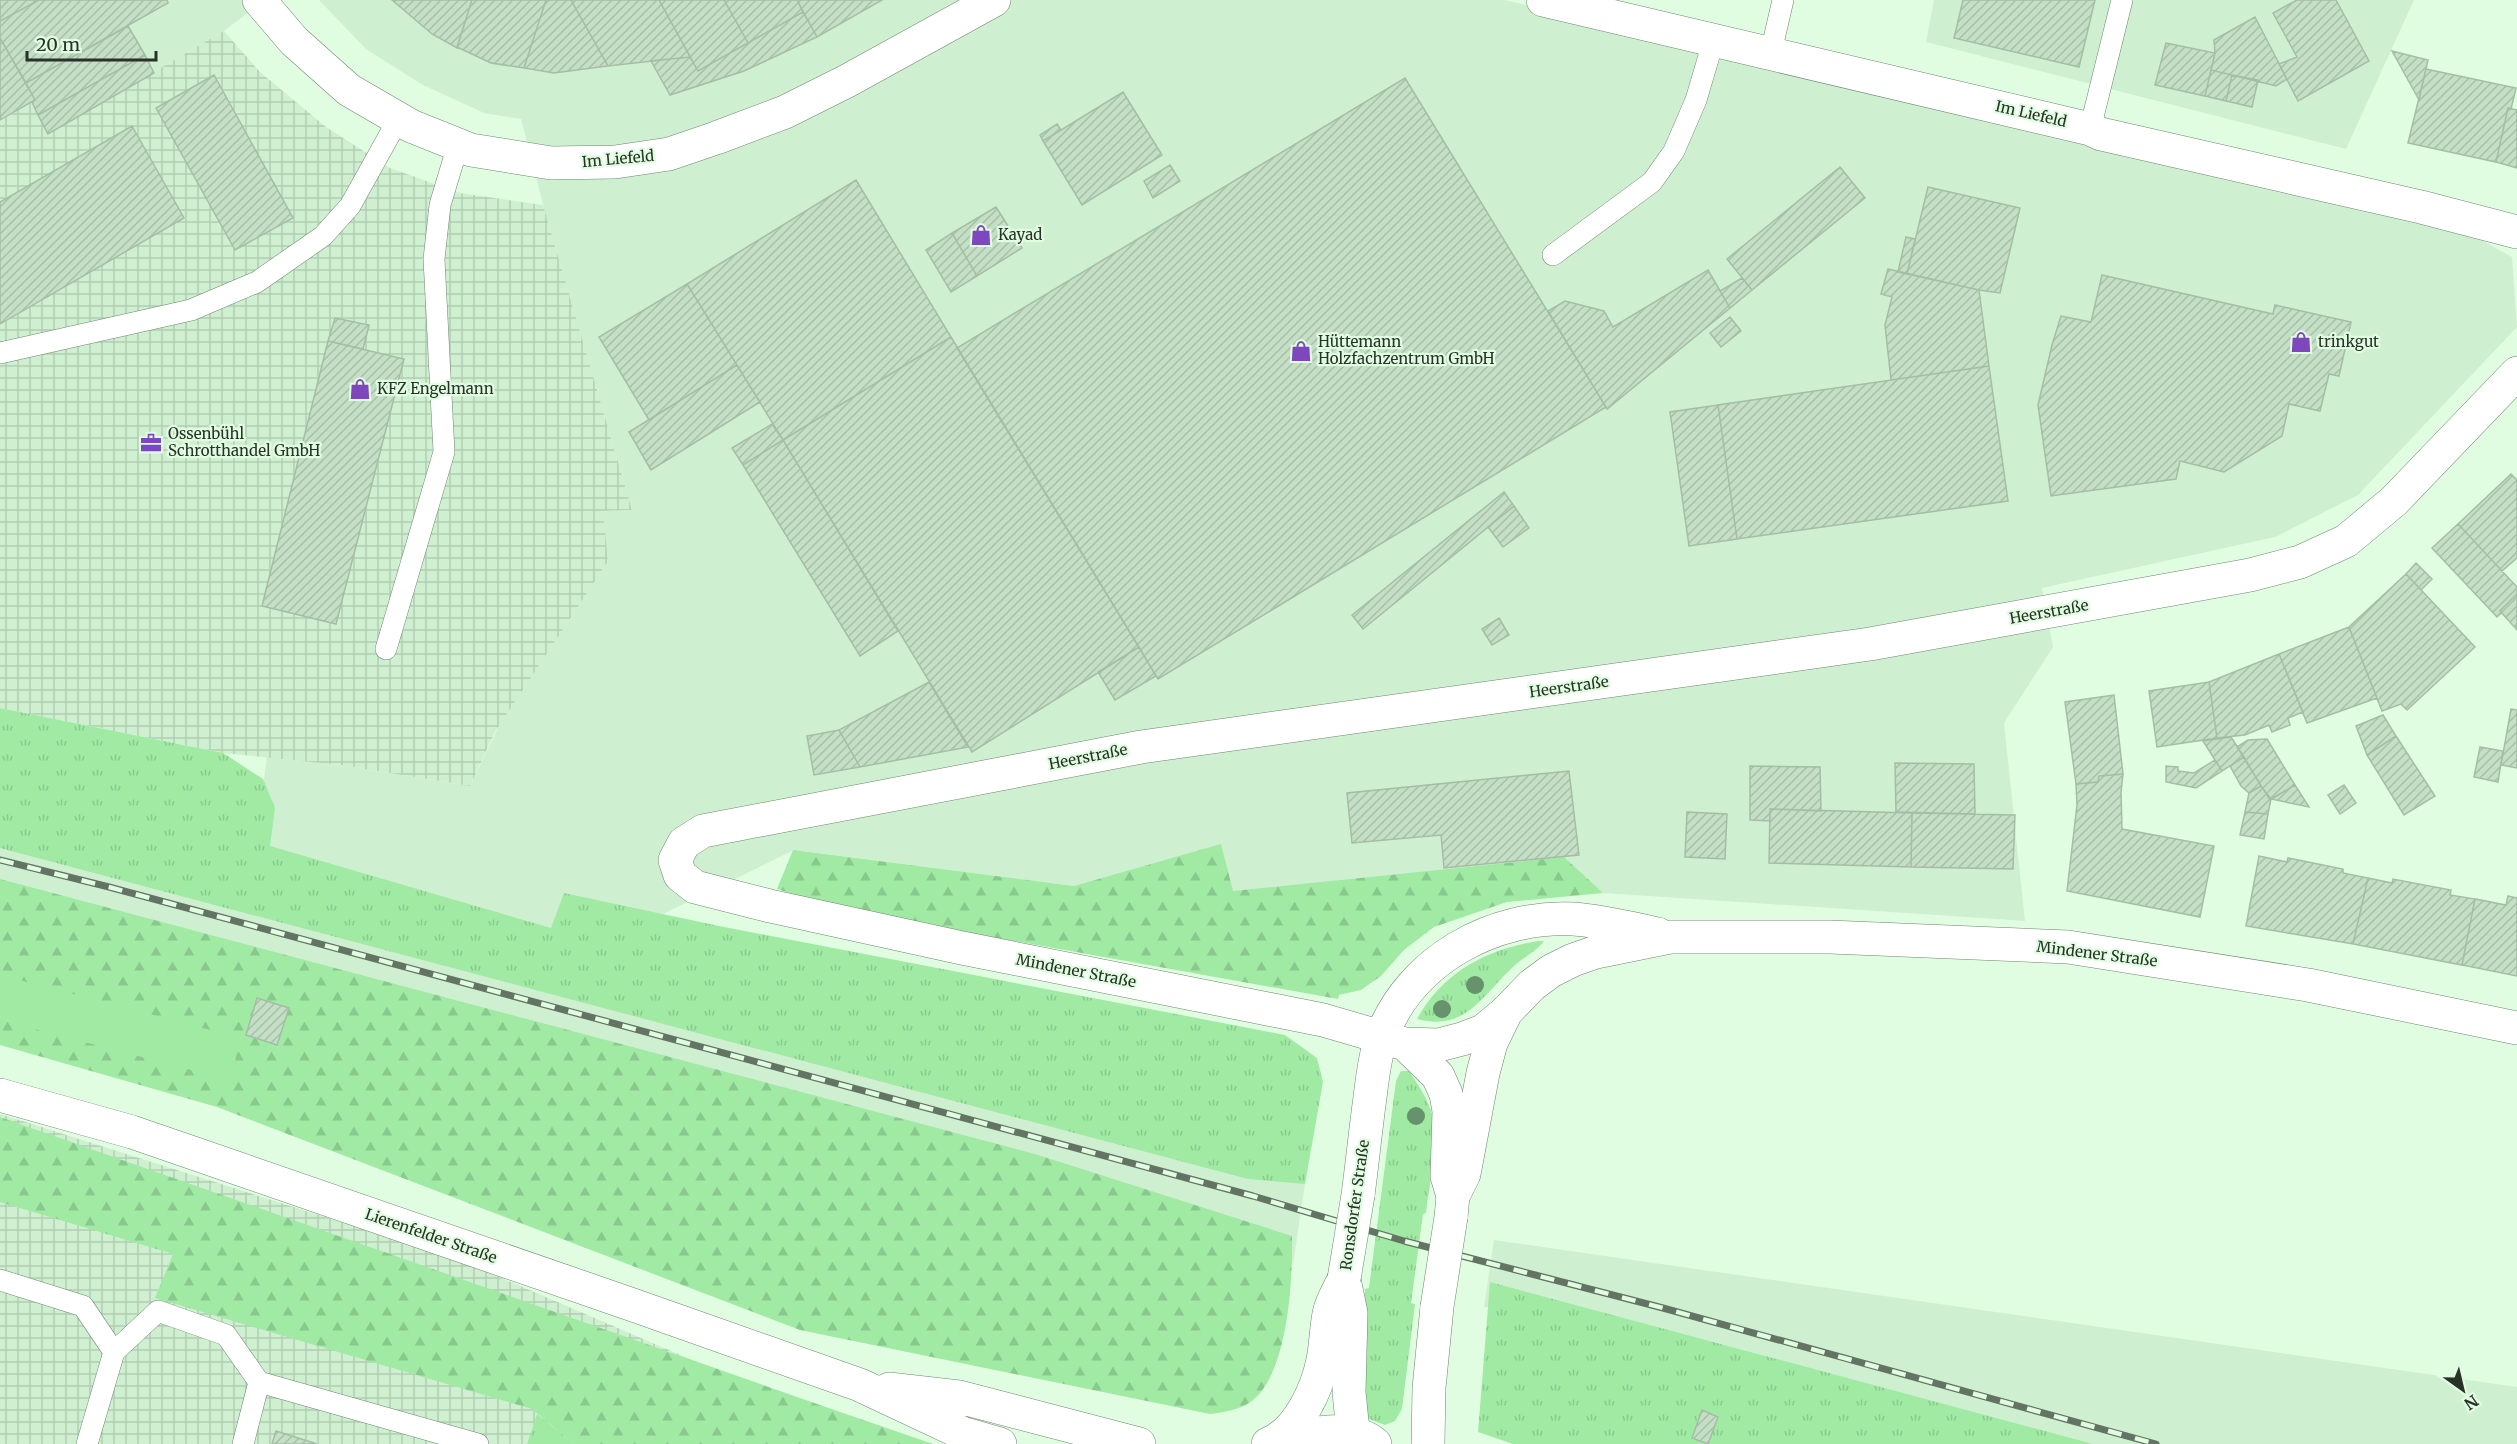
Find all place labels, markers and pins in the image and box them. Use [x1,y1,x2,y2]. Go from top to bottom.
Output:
shop icon: Kayad [969,223,993,247]
place label: Kayad [998,225,1042,244]
shop icon: trinkgut [2289,330,2313,354]
place label: Hüttemann Holzfachzentrum GmbH [1318,332,1495,368]
place label: trinkgut [2318,332,2379,351]
shop icon: Hüttemann Holzfachzentrum GmbH [1289,339,1313,363]
shop icon: KFZ Engelmann [348,377,372,401]
place label: KFZ Engelmann [377,379,494,398]
place label: Ossenbühl Schrotthandel GmbH [168,424,320,460]
office icon: Ossenbühl Schrotthandel GmbH [139,431,163,455]

